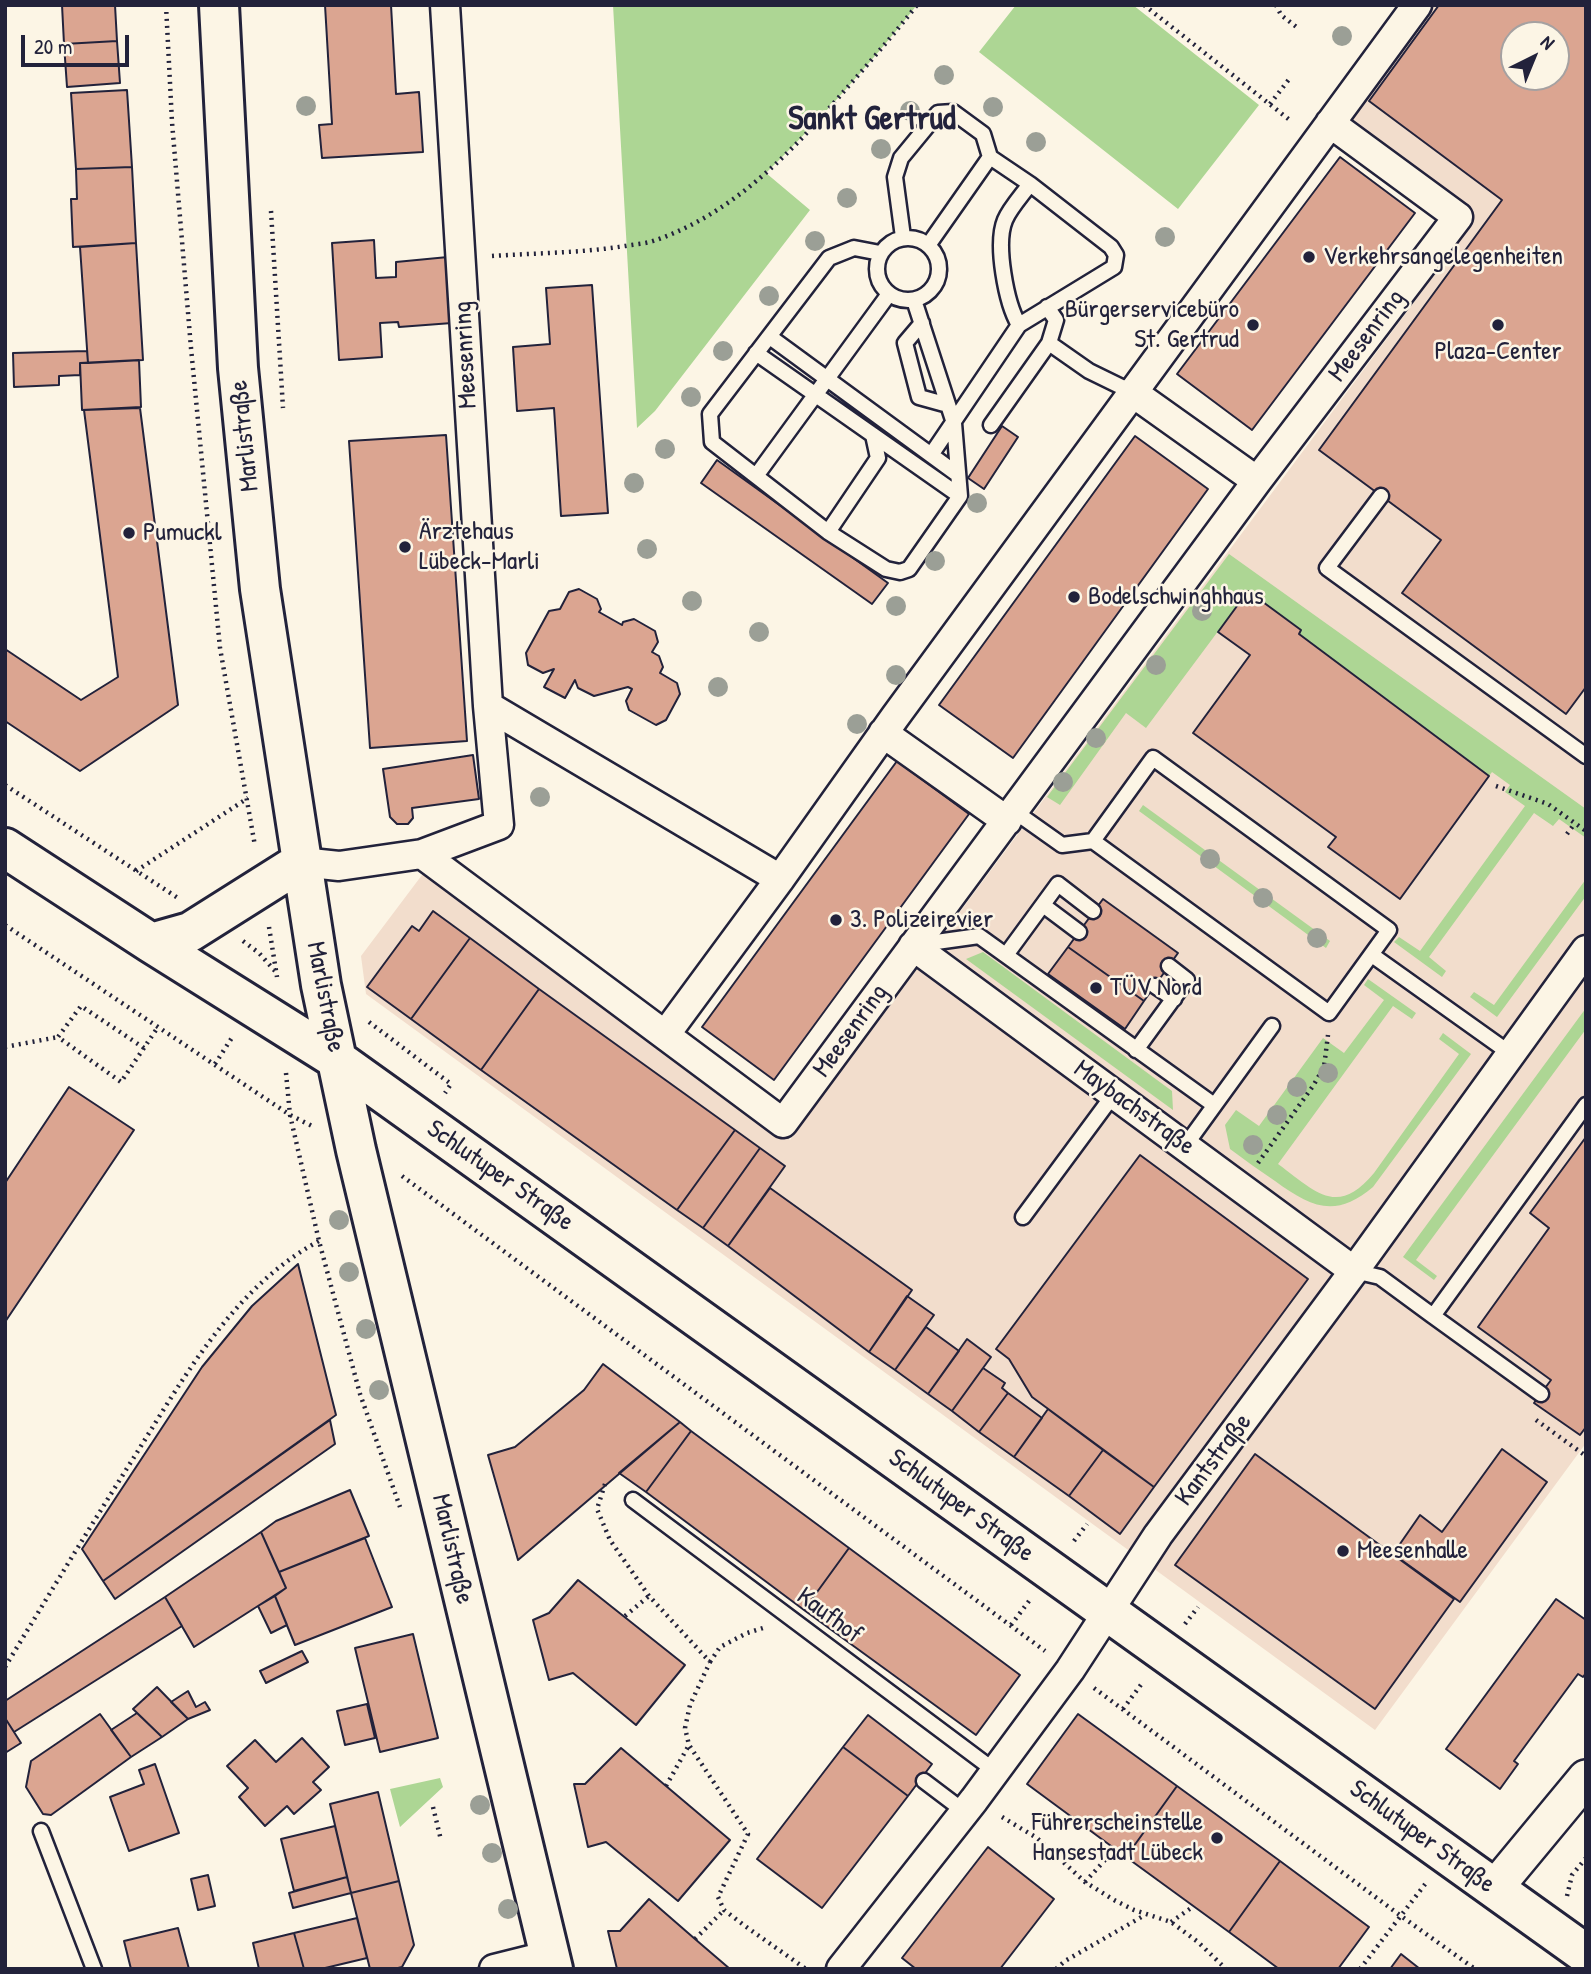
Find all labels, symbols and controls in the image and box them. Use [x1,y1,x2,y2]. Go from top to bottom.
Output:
scale bar [24,21,133,65]
north arrow [1500,21,1570,91]
text: N [1535,29,1561,55]
text: 20 m [34,32,72,61]
district label: Sankt Gertrud [788,100,956,140]
place label: Verkehrsangelegenheiten [1323,241,1563,273]
marker: Verkehrsangelegenheiten [1301,249,1317,265]
street label: Meesenring [1322,284,1412,388]
place label: Bürgerservicebüro St. Gertrud [1065,294,1239,356]
street label: Meesenring [448,301,484,409]
marker: Bürgerservicebüro St. Gertrud [1245,317,1261,333]
marker: Plaza-Center [1490,317,1506,333]
place label: Plaza-Center [1434,336,1562,368]
street label: Marlistraße [224,379,266,493]
place label: Ärztehaus Lübeck-Marli [419,516,540,578]
place label: Pumuckl [143,517,222,549]
marker: Pumuckl [121,525,137,541]
marker: Ärztehaus Lübeck-Marli [397,539,413,555]
place label: Bodelschwinghhaus [1088,581,1264,613]
marker: Bodelschwinghhaus [1066,589,1082,605]
place label: 3. Polizeirevier [850,904,993,936]
marker: 3. Polizeirevier [828,912,844,928]
street label: Marlistraße [299,939,351,1055]
place label: TÜV Nord [1110,972,1202,1004]
street label: Meesenring [807,978,895,1084]
marker: TÜV Nord [1088,980,1104,996]
street label: Maybachstraße [1067,1054,1201,1162]
street label: Schlutuper Straße [421,1114,579,1238]
street label: Kantstraße [1169,1408,1259,1512]
street label: Schlutuper Straße [882,1443,1040,1569]
street label: Marlistraße [424,1491,480,1607]
place label: Meesenhalle [1357,1535,1468,1567]
marker: Meesenhalle [1335,1543,1351,1559]
street label: Kaufhof [790,1581,868,1651]
street label: Schlutuper Straße [1343,1774,1501,1900]
place label: Führerscheinstelle Hansestadt Lübeck [1032,1807,1203,1868]
marker: Führerscheinstelle Hansestadt Lübeck [1209,1830,1225,1846]

